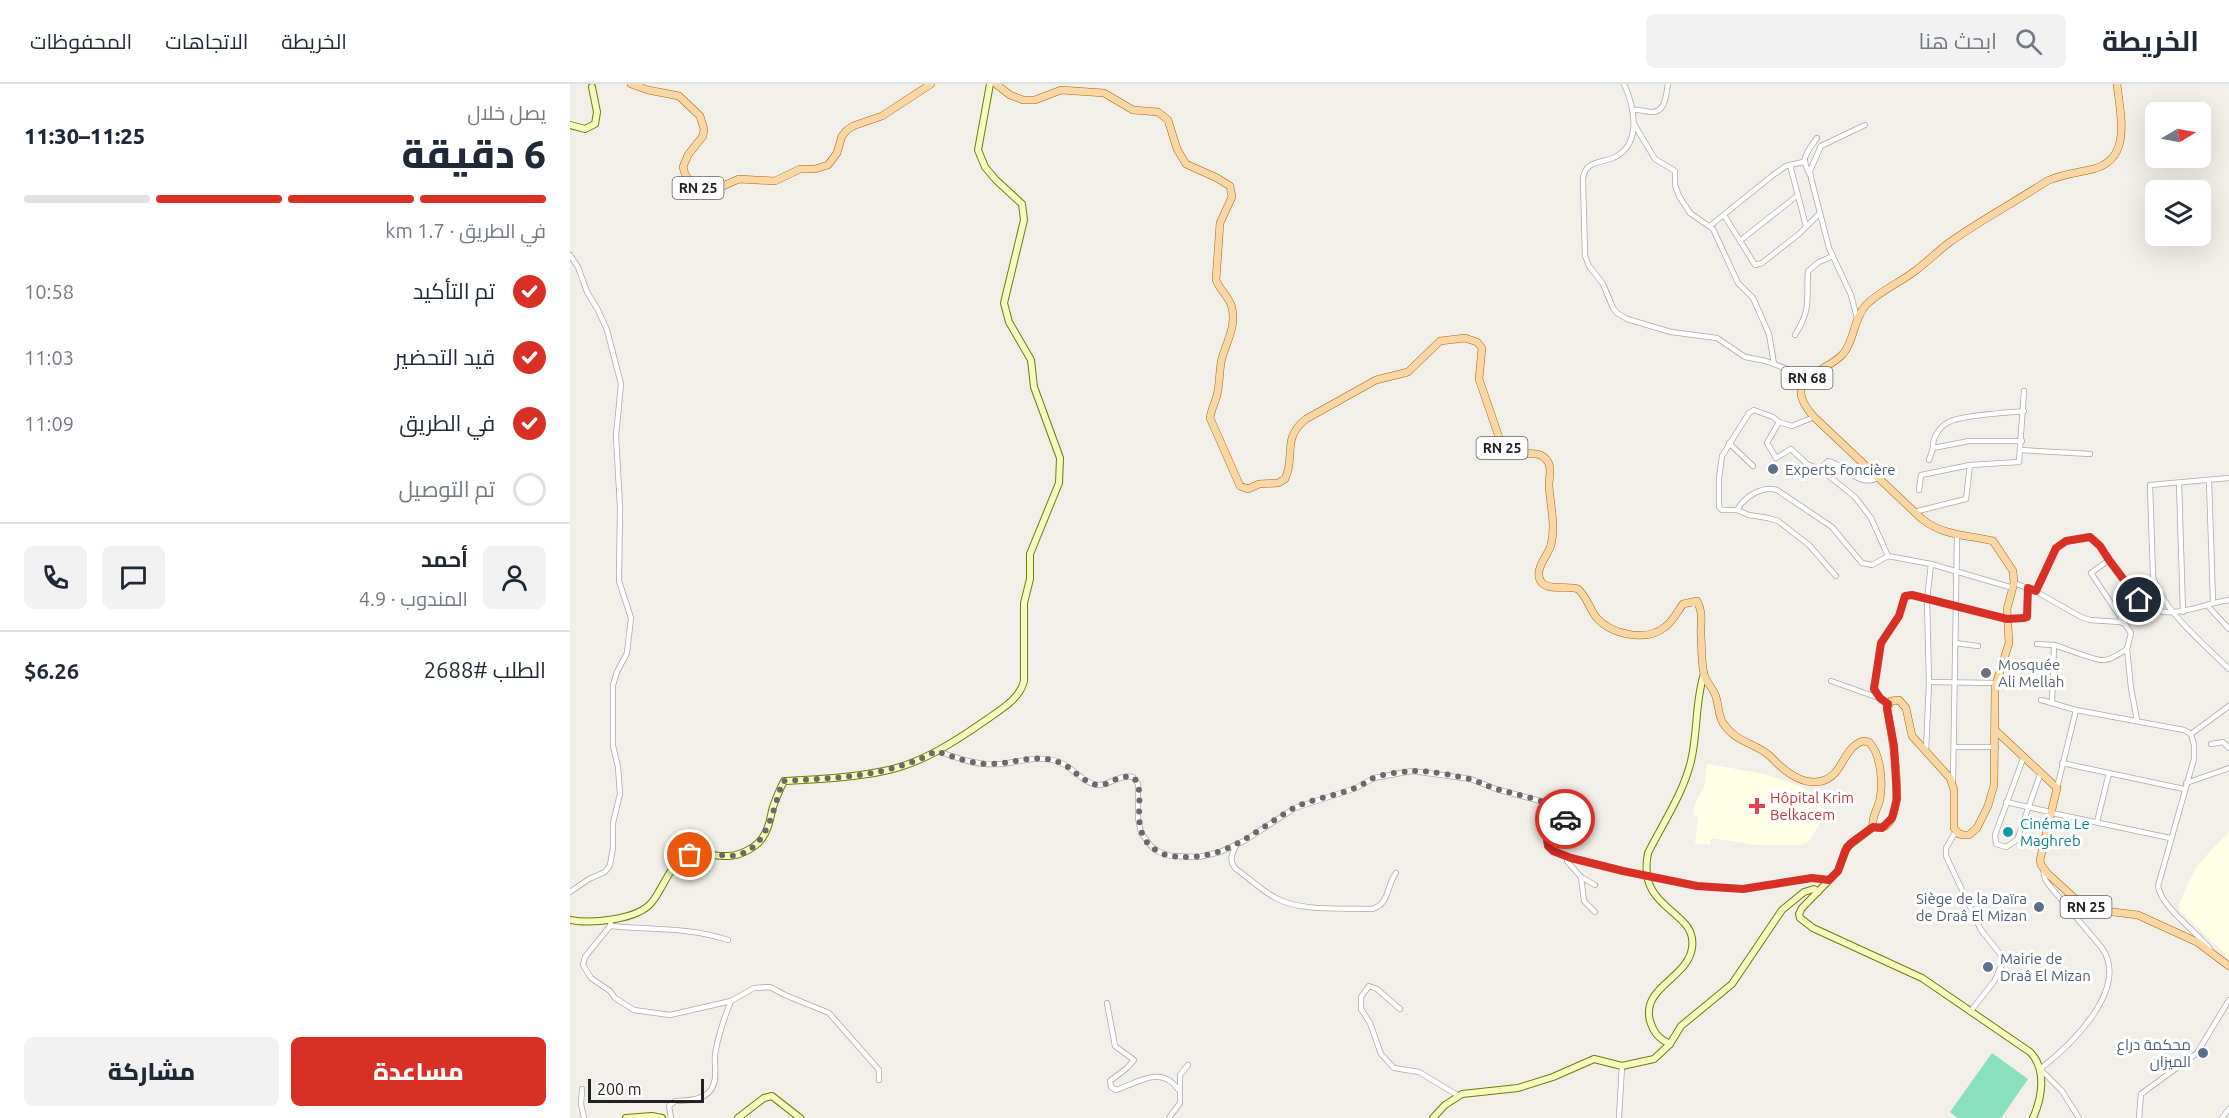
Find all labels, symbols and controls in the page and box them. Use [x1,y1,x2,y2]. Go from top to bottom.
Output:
search box [1646,14,2066,68]
icon: search [2012,25,2045,58]
text: الخريطة [2102,25,2199,56]
text: ابحث هنا [1918,28,1997,53]
text: المحفوظات [30,29,132,53]
text: الاتجاهات [165,29,248,53]
text: الخريطة [281,29,347,53]
text: يصل خلال [467,101,546,124]
north arrow [2145,102,2211,168]
map controls [2145,102,2211,246]
text: 11:25–11:30 [24,123,145,148]
text: 6 دقيقة [401,132,546,175]
road number: RN 25 [672,177,724,199]
button: layers [2145,180,2211,246]
text: في الطريق · 1.7 km [385,219,546,242]
icon: check [513,275,546,308]
text: تم التأكيد [413,278,495,303]
text: 10:58 [24,280,74,303]
icon: check [513,341,546,374]
text: قيد التحضير [395,344,495,369]
text: 11:03 [24,346,74,369]
road number: RN 68 [1782,367,1832,389]
icon: check [513,407,546,440]
text: في الطريق [399,410,495,435]
text: 11:09 [24,412,74,435]
road number: RN 25 [1476,437,1528,459]
place label: Experts foncière [1785,461,1896,478]
marker: Experts foncière [1766,462,1780,476]
text: تم التوصيل [399,476,495,501]
button: phone [24,546,87,609]
button: chat [102,546,165,609]
text: أحمد [421,546,468,571]
button: person [483,546,546,609]
pin [2113,574,2164,625]
icon: home [2122,583,2155,616]
text: المندوب · 4.9 [359,587,468,610]
place label: Mosquée Ali Mellah [1998,656,2064,690]
text: الطلب #2688 [424,657,546,682]
text: $6.26 [24,658,79,683]
marker: Mosquée Ali Mellah [1979,666,1993,680]
courier [1535,789,1595,849]
place label: Hôpital Krim Belkacem [1770,789,1854,823]
marker: Hôpital Krim Belkacem [1748,797,1766,815]
icon: car [1549,803,1582,836]
place label: Cinéma Le Maghreb [2020,815,2090,849]
marker: Cinéma Le Maghreb [2001,825,2015,839]
pin [664,829,715,880]
icon: bag [673,838,706,871]
place label: Siège de la Daïra de Draâ El Mizan [1916,890,2027,924]
road number: RN 25 [2060,896,2111,918]
marker: Siège de la Daïra de Draâ El Mizan [2032,900,2046,914]
place label: Mairie de Draâ El Mizan [2000,950,2091,984]
marker: Mairie de Draâ El Mizan [1981,960,1995,974]
place label: محكمة دراع الميزان [2117,1036,2191,1072]
button: مشاركة [24,1037,279,1106]
button: مساعدة [291,1037,546,1106]
marker: محكمة دراع الميزان [2196,1046,2210,1060]
scale bar [588,1076,704,1104]
text: 200 m [597,1080,642,1098]

